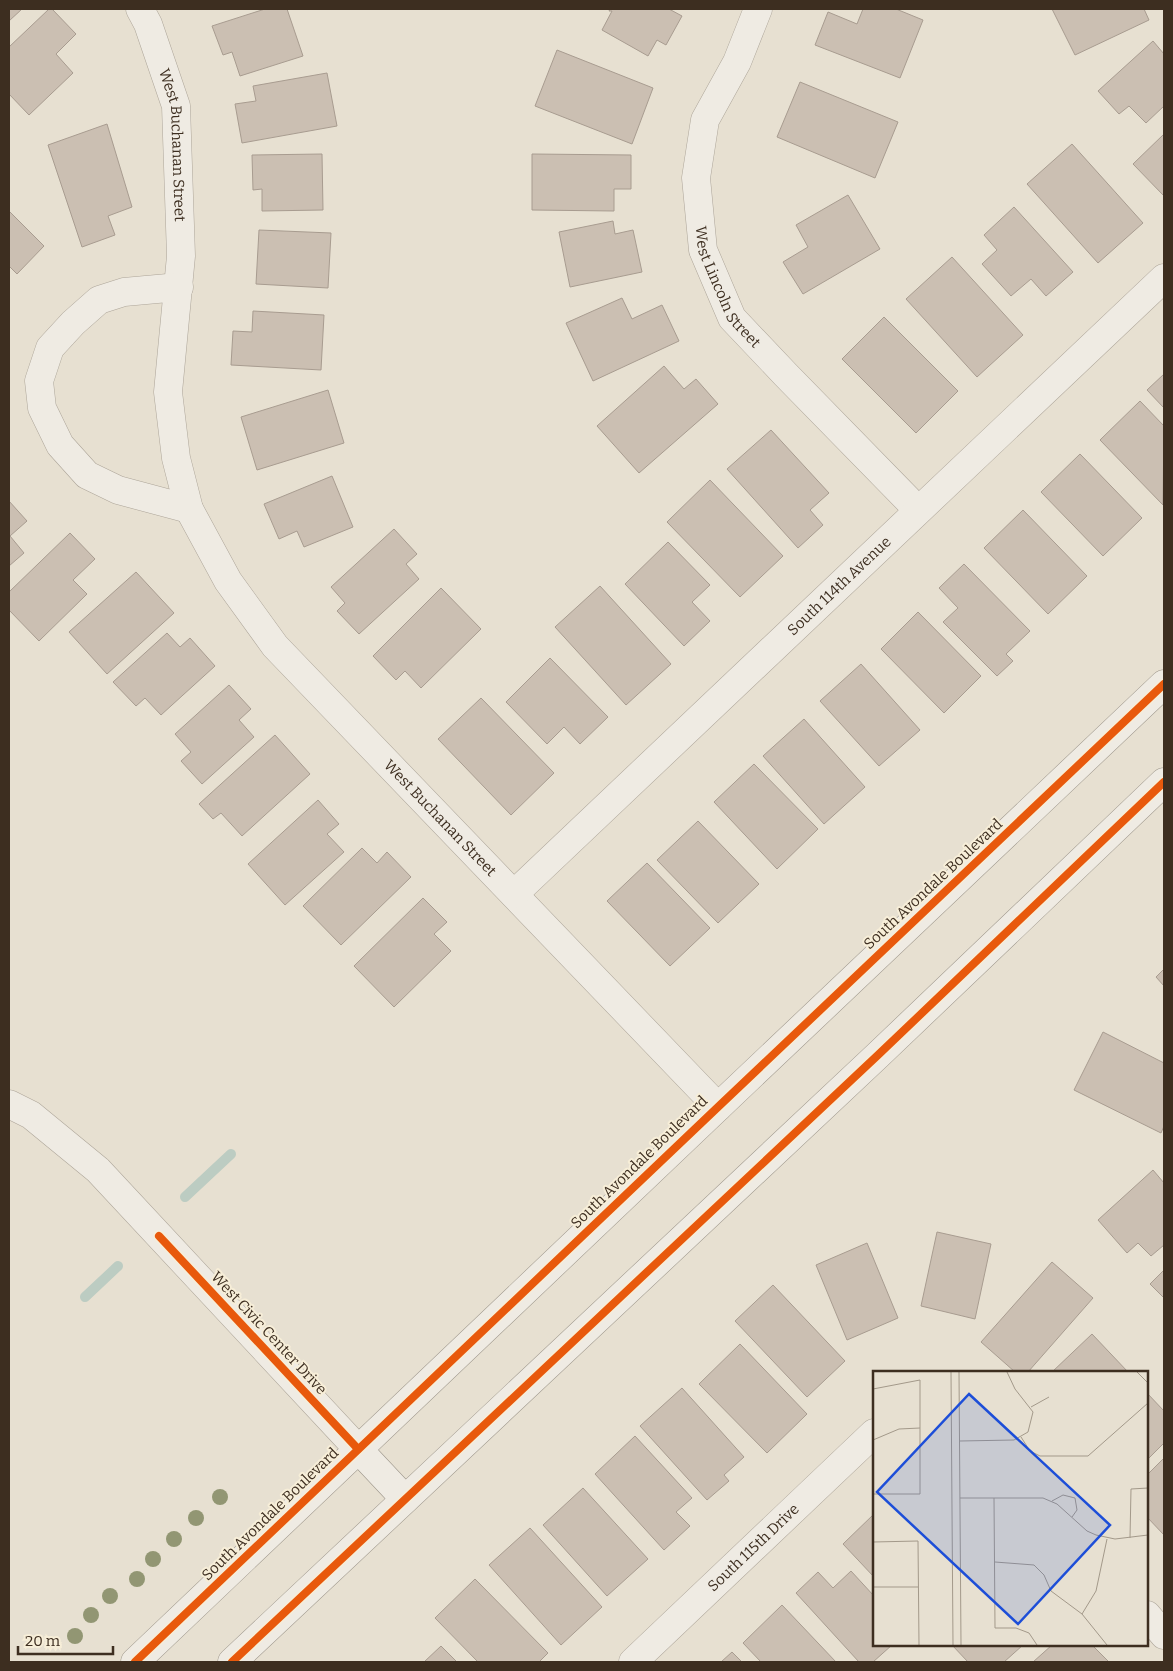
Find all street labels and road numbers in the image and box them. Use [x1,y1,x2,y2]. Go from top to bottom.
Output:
street label: West Buchanan Street [155,66,189,222]
street label: West Lincoln Street [692,225,765,352]
street label: South 114th Avenue [784,533,895,639]
street label: West Buchanan Street [380,756,501,880]
street label: South Avondale Boulevard [860,815,1006,953]
street label: South Avondale Boulevard [567,1092,711,1232]
street label: West Civic Center Drive [207,1268,331,1398]
street label: South Avondale Boulevard [198,1444,342,1584]
street label: South 115th Drive [704,1500,803,1595]

